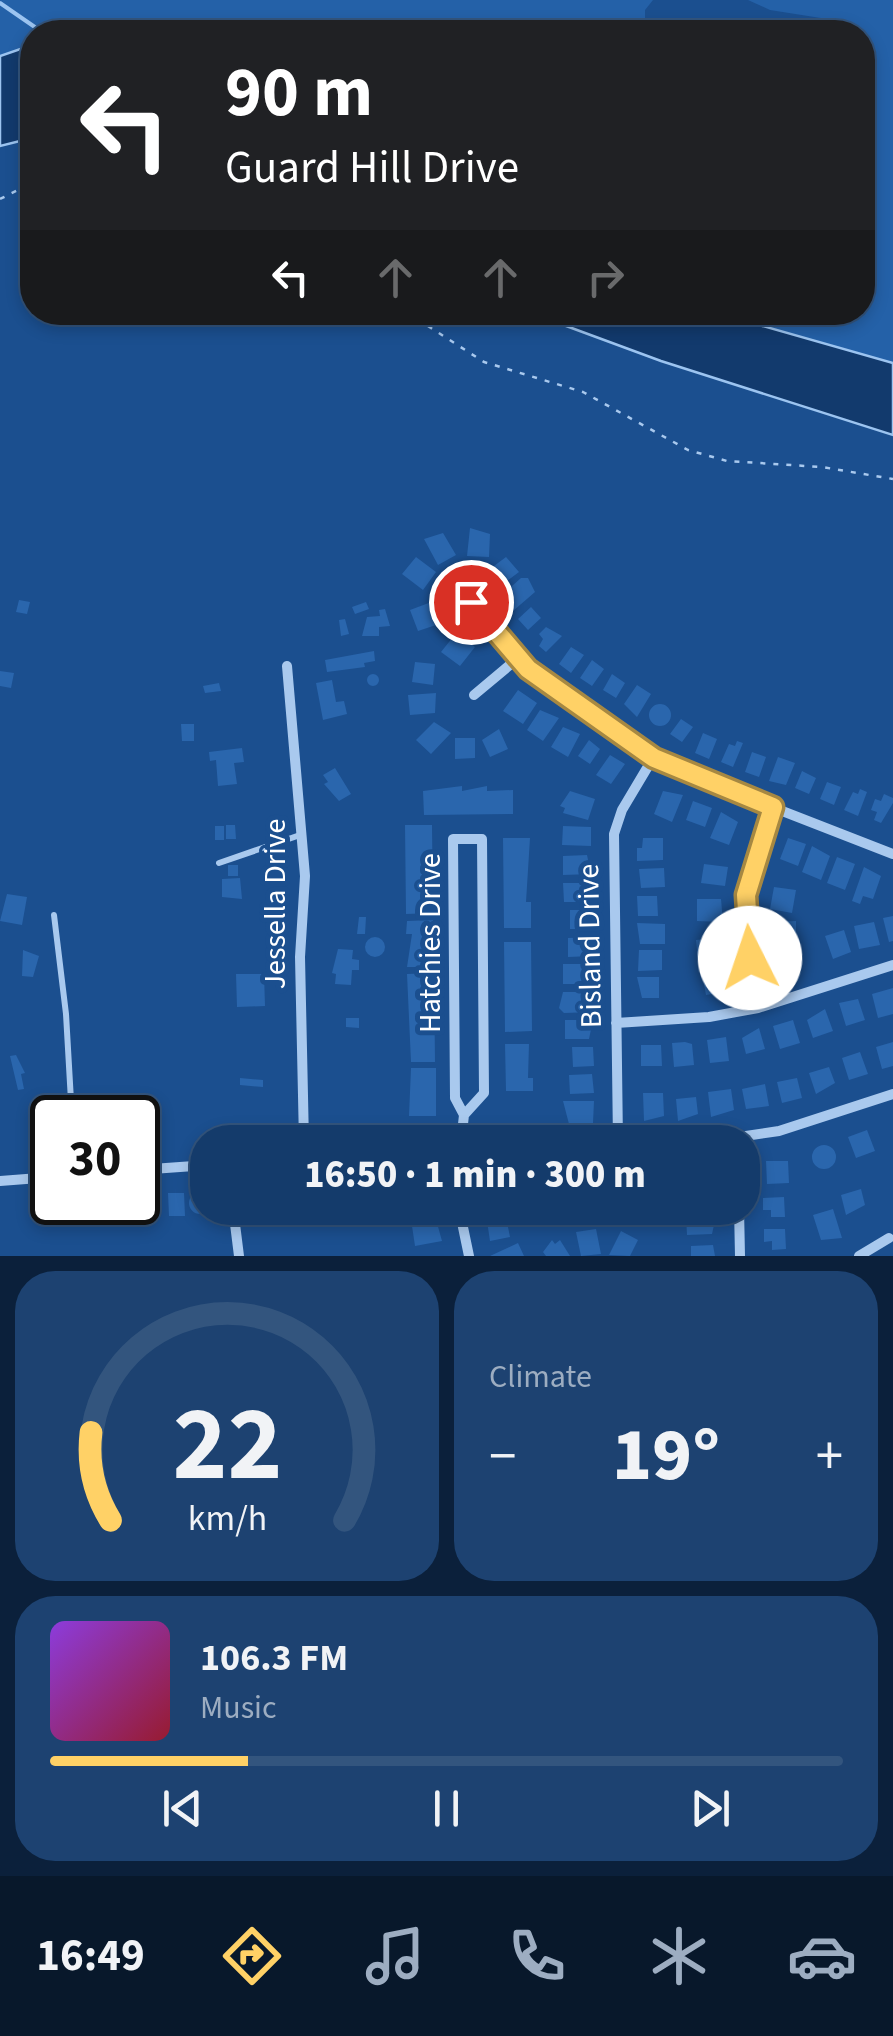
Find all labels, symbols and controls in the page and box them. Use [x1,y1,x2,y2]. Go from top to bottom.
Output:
text: 90 m [225,43,373,143]
icon: left [60,60,190,190]
text: Guard Hill Drive [225,136,519,200]
icon: left [263,250,318,305]
icon: ahead [368,250,423,305]
icon: ahead [473,250,528,305]
icon: right [578,250,633,305]
pin [429,560,514,645]
icon: arrive [444,575,499,630]
street label: Jessella Drive [254,819,297,989]
street label: Hatchies Drive [409,853,452,1033]
street label: Bisland Drive [567,863,613,1029]
position arrow [698,906,802,1010]
speed limit sign: 30 [30,1095,160,1225]
text: 16:50 · 1 min · 300 m [304,1148,646,1202]
text: Climate [489,1354,592,1400]
text: 22 [172,1372,282,1520]
text: 19° [612,1402,720,1509]
text: − [489,1418,516,1496]
text: + [816,1418,843,1496]
text: km/h [187,1493,267,1544]
text: 106.3 FM [200,1631,348,1685]
text: Music [200,1685,277,1731]
icon: previous [155,1781,210,1836]
icon: pause [419,1781,474,1836]
icon: next [683,1781,738,1836]
icon: directions [217,1921,287,1991]
icon: music [360,1921,430,1991]
icon: phone [502,1921,572,1991]
icon: climate [644,1921,714,1991]
icon: car [787,1921,857,1991]
text: 16:49 [36,1924,145,1988]

